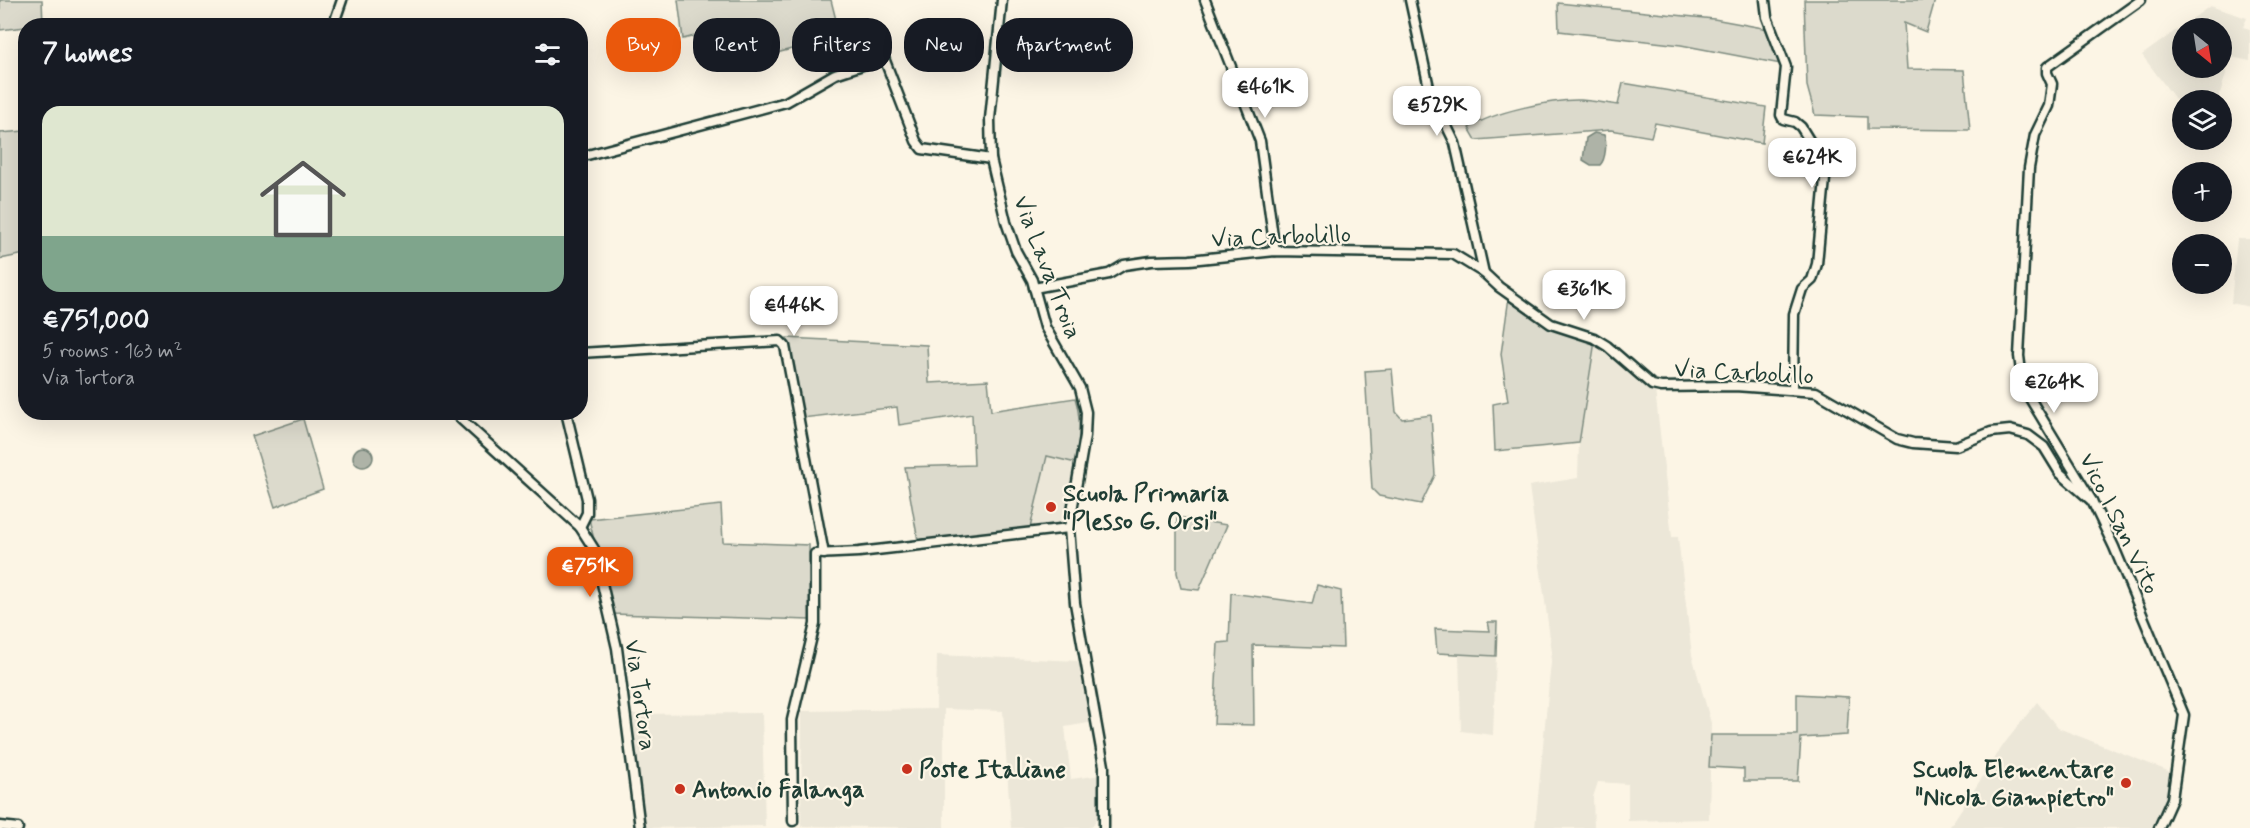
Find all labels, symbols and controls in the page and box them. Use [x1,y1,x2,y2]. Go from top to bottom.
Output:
chip: Buy [606,18,681,72]
chip: Rent [693,18,780,72]
chip: Filters [792,18,892,72]
chip: New [904,18,984,72]
chip: Apartment [996,18,1133,72]
north arrow [2172,18,2232,78]
map controls [2172,18,2232,294]
text: 7 homes [42,37,133,71]
icon: filters [531,38,564,71]
pin: €461K [1223,68,1307,119]
text: €461K [1236,74,1294,101]
pin: €529K [1395,86,1479,137]
button: layers [2172,90,2232,150]
text: €529K [1407,92,1467,119]
pin: €624K [1770,138,1854,189]
text: €624K [1782,144,1842,171]
icon: home [249,145,357,253]
button: + [2172,162,2232,222]
street label: Via Lava Troia [1005,191,1088,344]
street label: Via Carbolillo [1211,220,1351,255]
button: − [2172,234,2232,294]
pin: €361K [1542,270,1626,321]
text: €361K [1556,276,1612,303]
pin: €446K [752,286,836,337]
text: €446K [764,292,824,319]
text: €751,000 [42,304,149,338]
text: 5 rooms · 163 m² [42,338,182,365]
street label: Via Carbolillo [1673,354,1815,393]
pin: €264K [2012,363,2096,414]
text: Via Tortora [42,365,135,392]
text: €264K [2024,369,2084,396]
street label: Vico I San Vito [2071,448,2166,599]
place label: Scuola Primaria "Plesso G. Orsi" [1063,479,1229,538]
marker: Scuola Primaria "Plesso G. Orsi" [1044,500,1058,514]
pin: €751K [548,547,632,598]
text: €751K [561,553,619,580]
street label: Via Tortora [616,638,663,753]
place label: Poste Italiane [919,755,1066,786]
place label: Scuola Elementare "Nicola Giampietro" [1913,755,2114,814]
marker: Poste Italiane [900,762,914,776]
place label: Antonio Falanga [692,775,865,807]
marker: Scuola Elementare "Nicola Giampietro" [2119,776,2133,790]
marker: Antonio Falanga [673,782,687,796]

